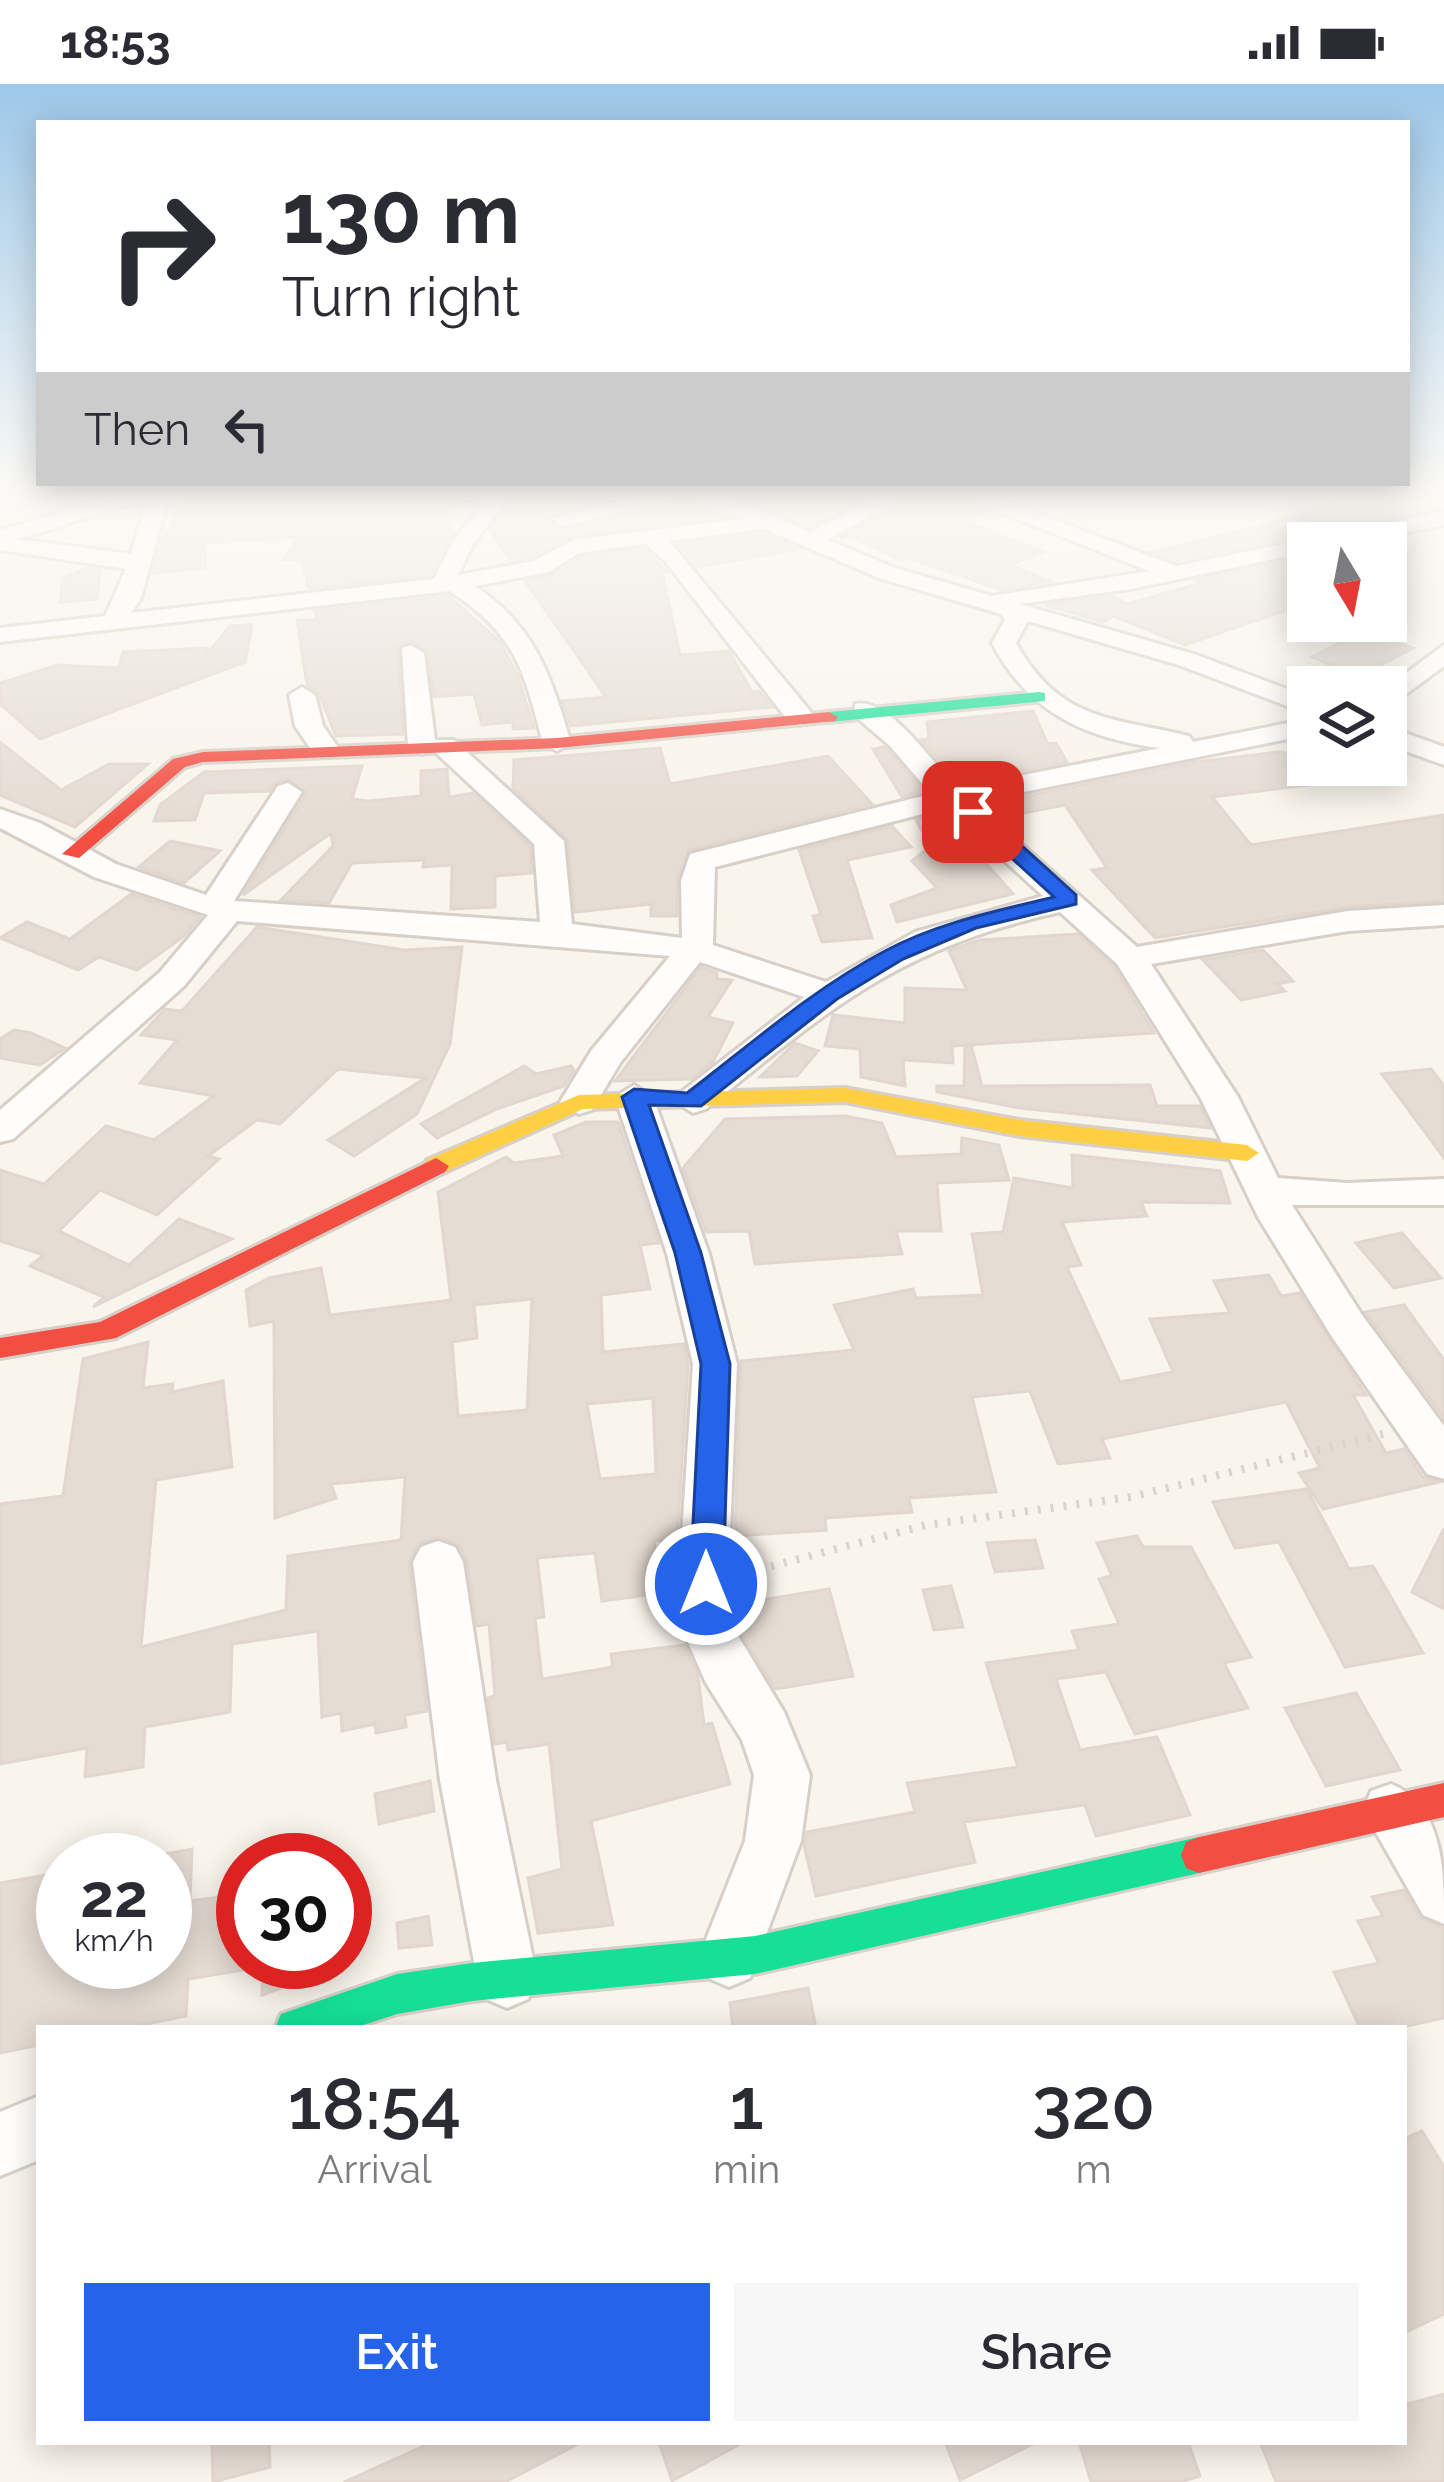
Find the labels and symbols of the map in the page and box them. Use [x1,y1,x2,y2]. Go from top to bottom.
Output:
north arrow [1287,522,1407,642]
pin [922,761,1024,863]
position arrow [643,1521,769,1647]
speed limit sign: 30 [216,1833,372,1989]

